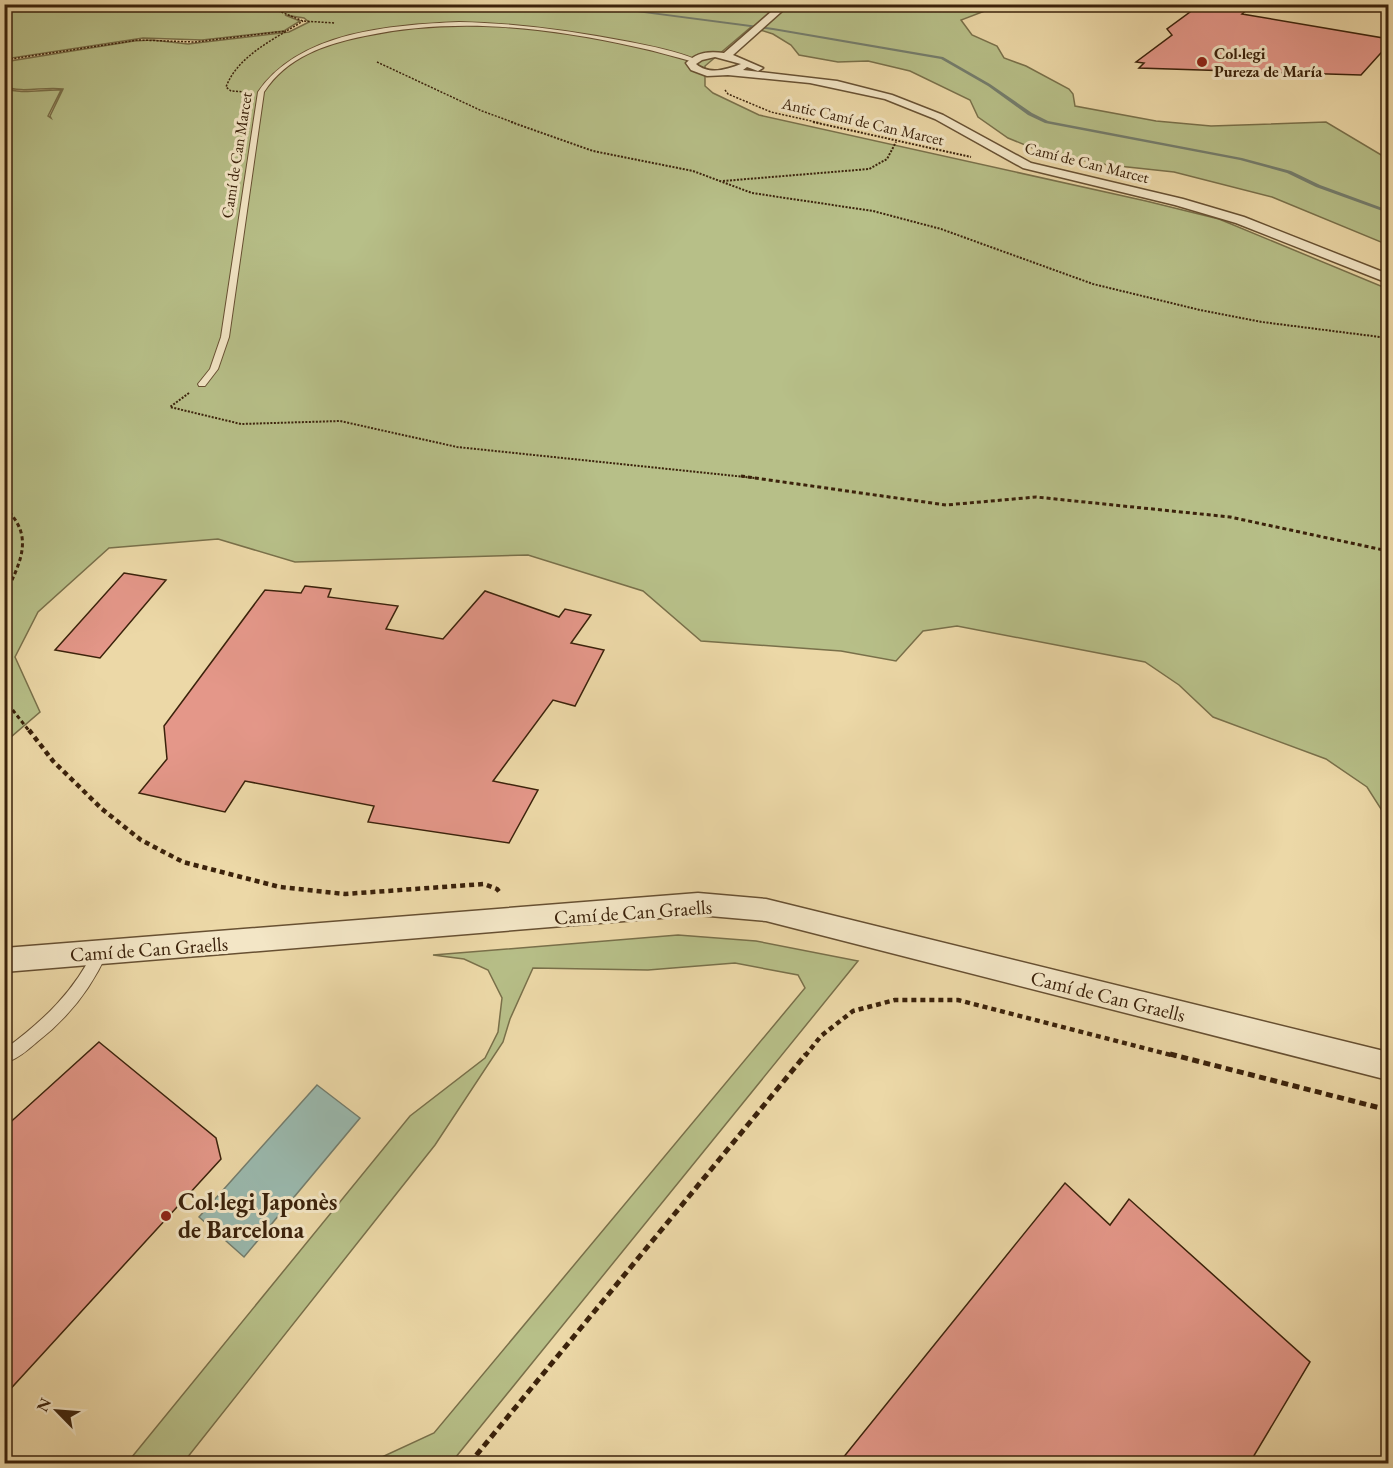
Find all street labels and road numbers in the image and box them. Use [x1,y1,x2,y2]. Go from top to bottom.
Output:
street label: Camí de Can Marcet [216,90,257,220]
street label: Antic Camí de Can Marcet [779,92,946,150]
street label: Camí de Can Marcet [1022,137,1151,188]
street label: Camí de Can Graells [553,894,713,930]
street label: Camí de Can Graells [69,931,229,967]
street label: Camí de Can Graells [1028,964,1188,1028]

